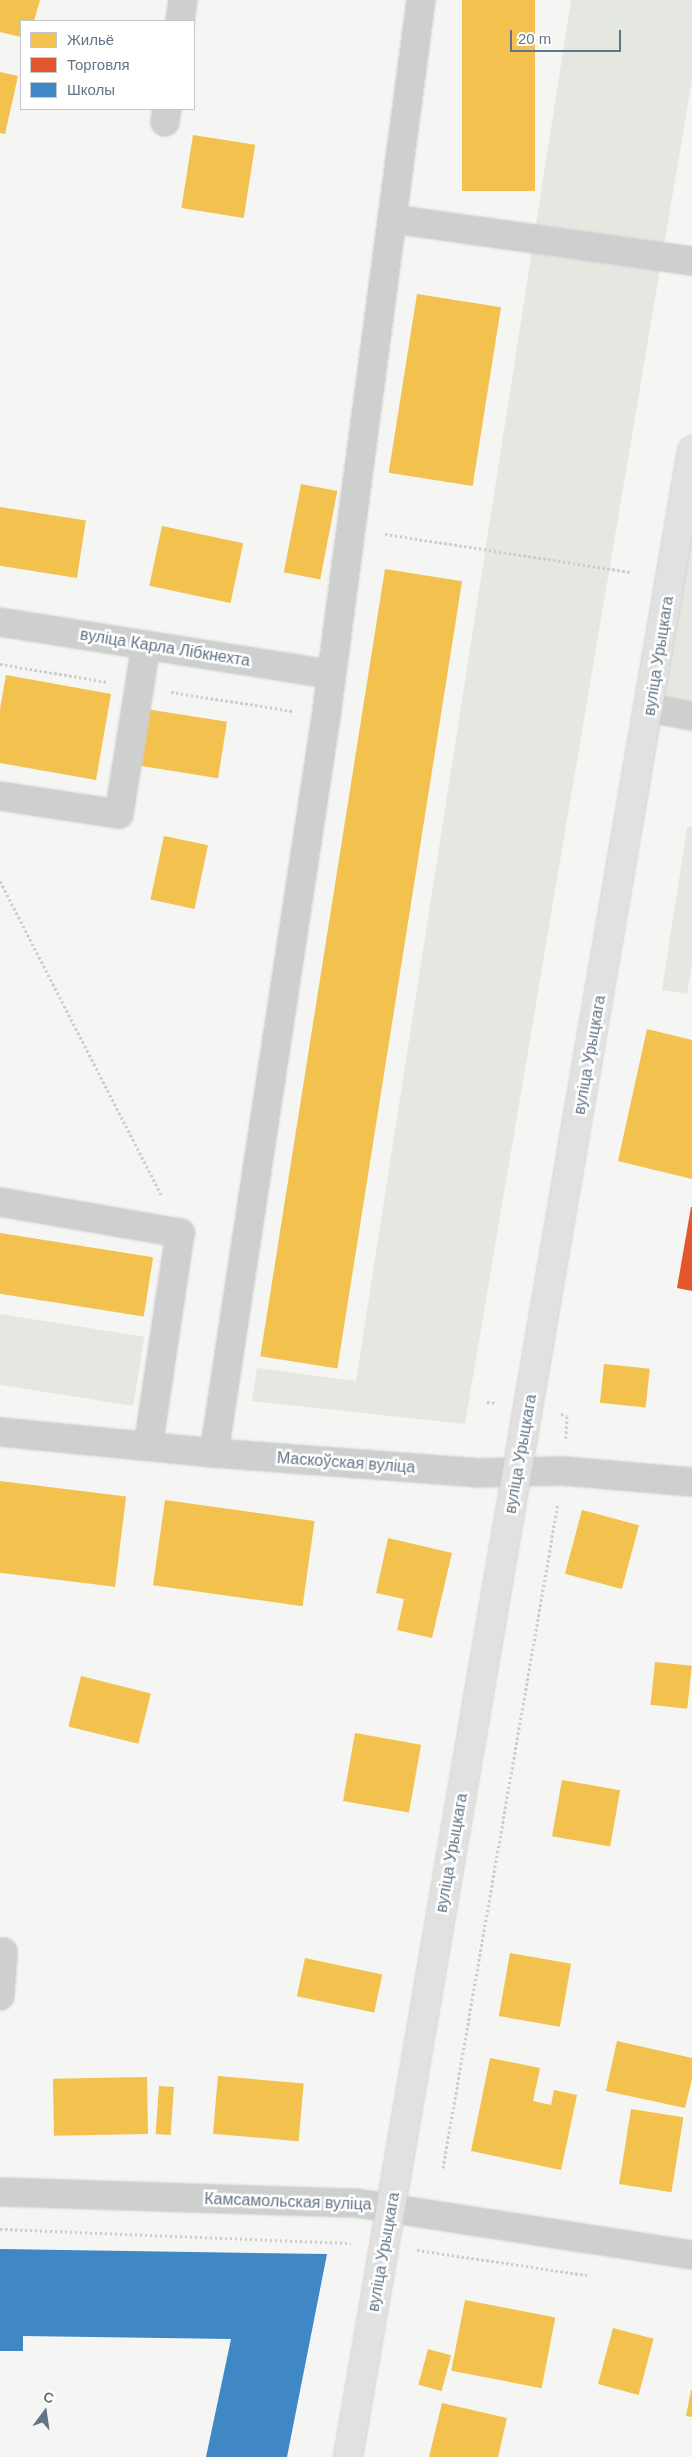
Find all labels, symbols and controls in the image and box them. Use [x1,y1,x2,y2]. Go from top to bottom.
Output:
legend [20,20,195,110]
scale bar [512,20,623,52]
text: 20 m [518,30,551,47]
text: Жильё [67,31,114,48]
text: Торговля [67,56,130,73]
text: Школы [67,81,115,98]
street label: вуліца Урыцкага [640,595,678,717]
street label: вуліца Карла Лібкнехта [79,625,251,671]
street label: вуліца Урыцкага [570,994,610,1116]
street label: вуліца Урыцкага [501,1393,541,1515]
street label: Маскоўская вуліца [276,1449,416,1477]
street label: вуліца Урыцкага [432,1792,472,1914]
street label: Камсамольская вуліца [204,2189,372,2215]
street label: вуліца Урыцкага [364,2191,404,2313]
north arrow [20,2387,70,2437]
text: С [42,2388,55,2406]

